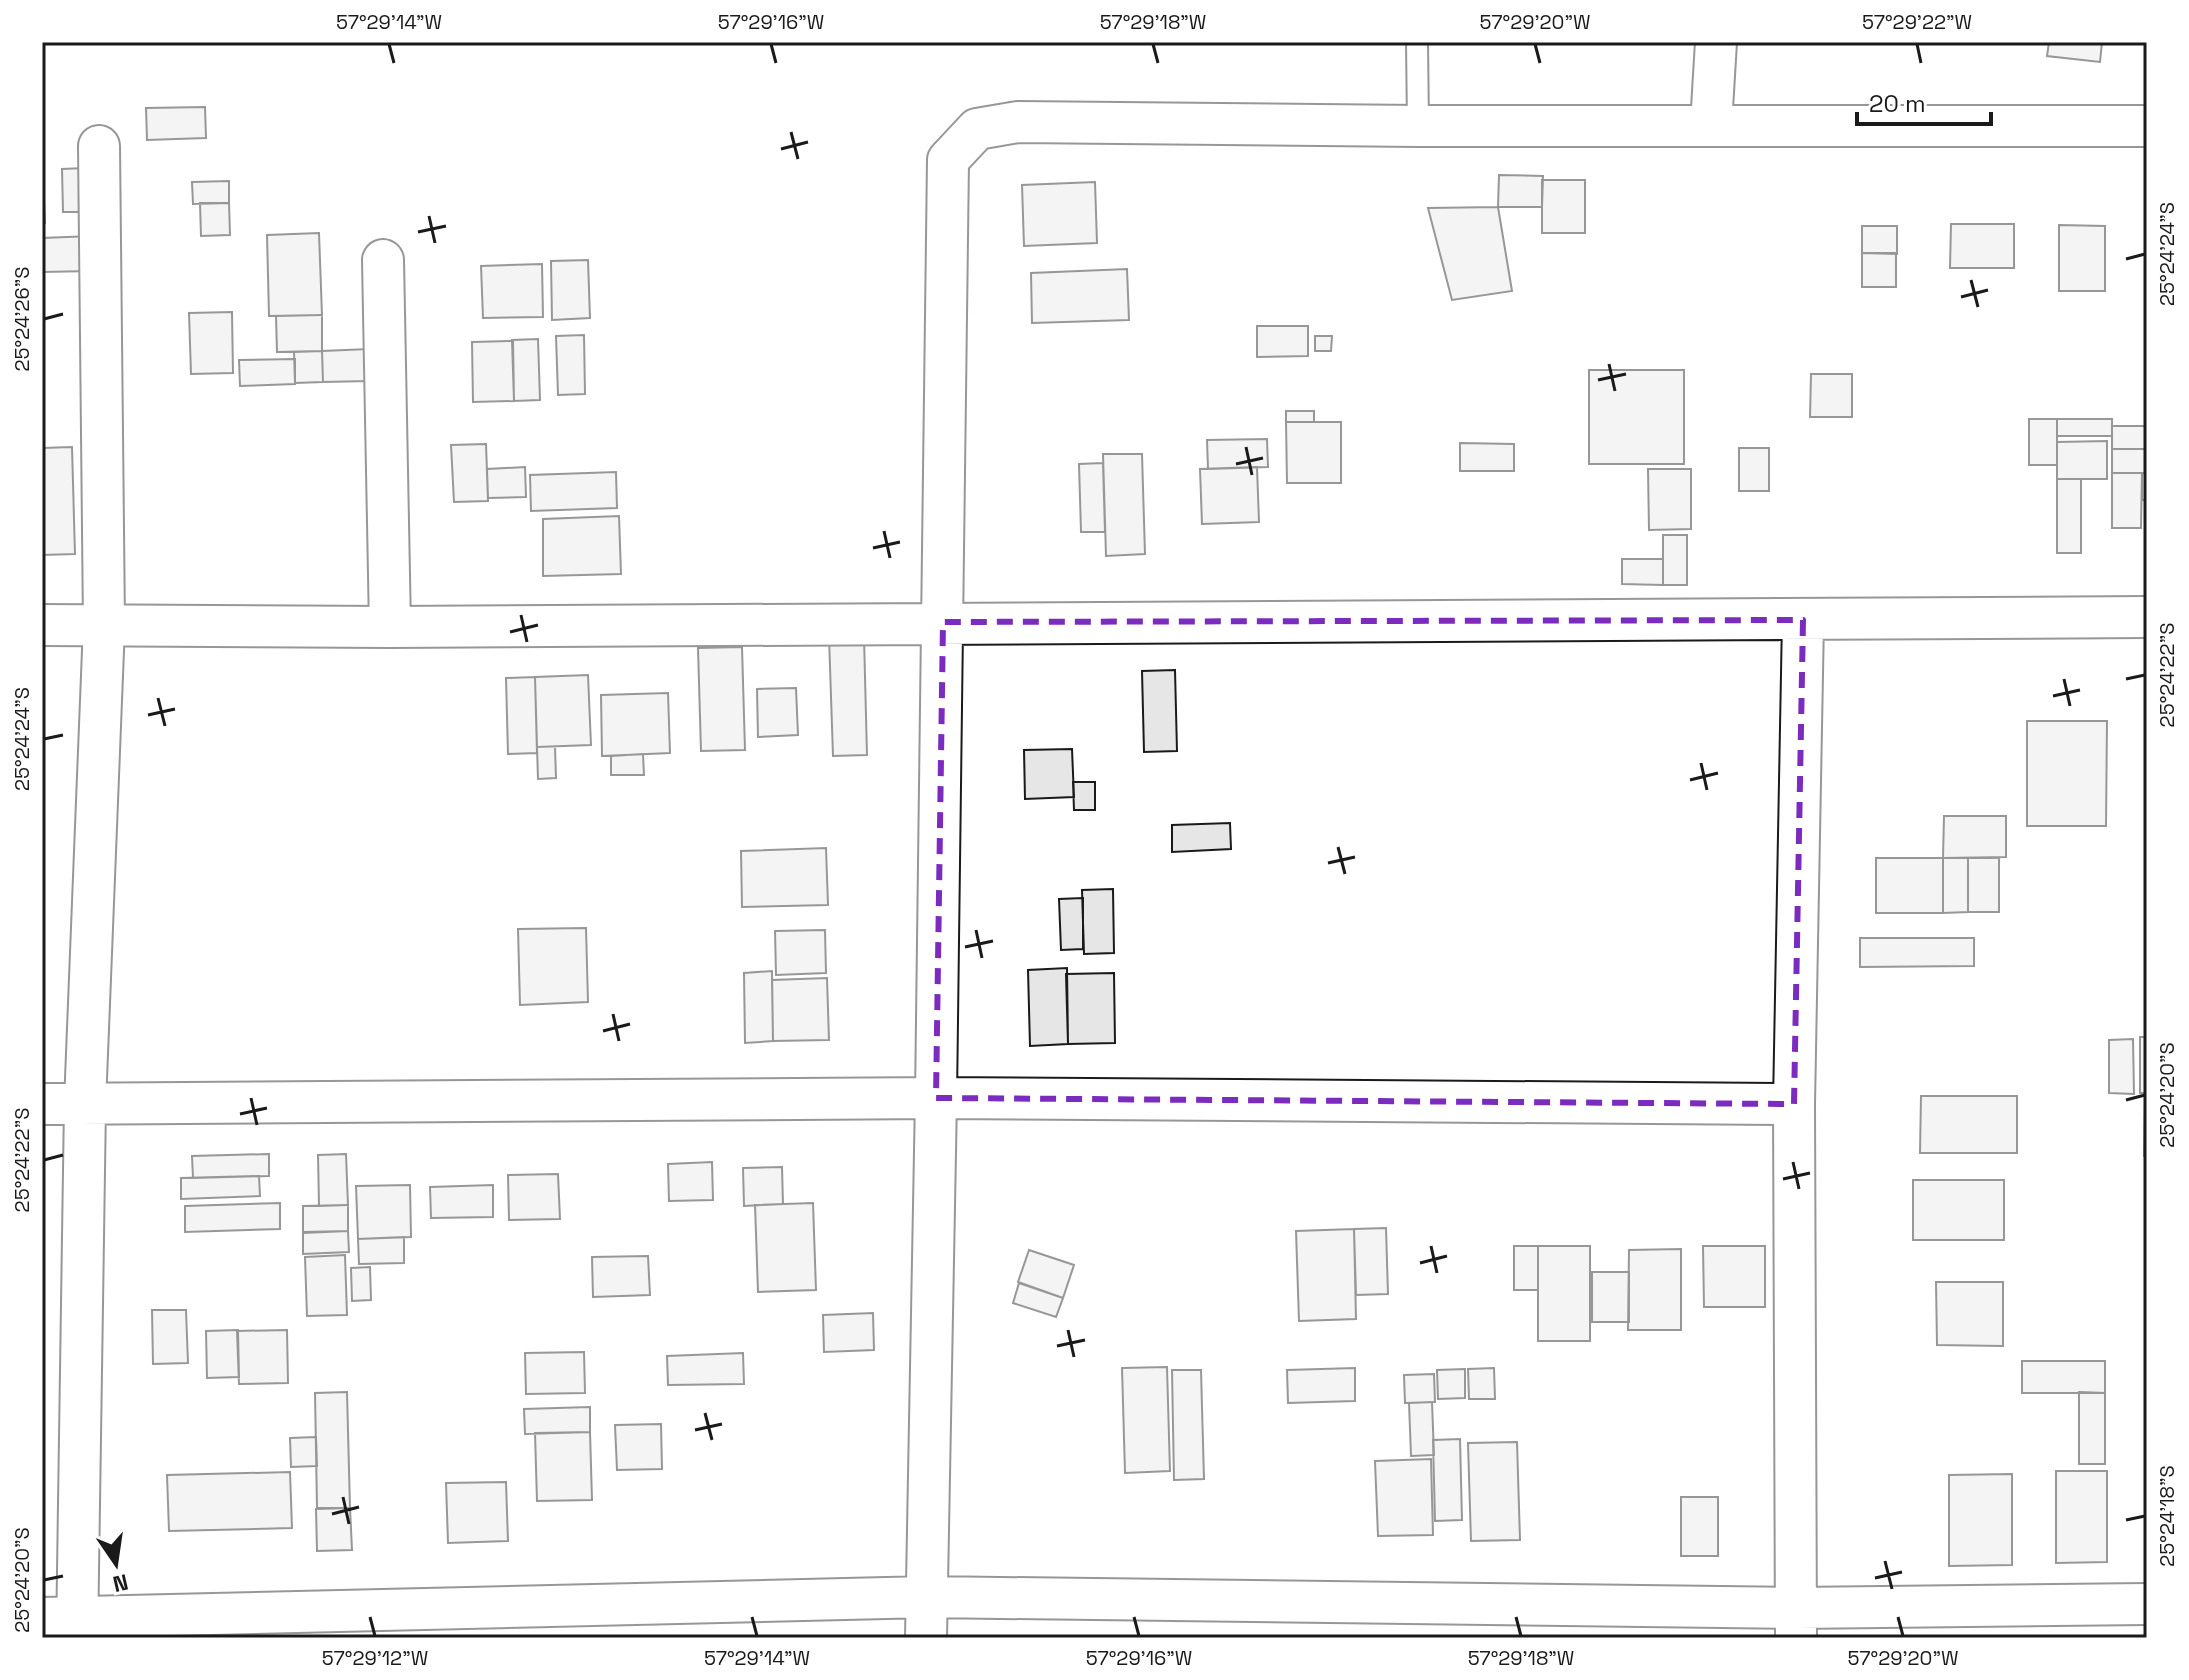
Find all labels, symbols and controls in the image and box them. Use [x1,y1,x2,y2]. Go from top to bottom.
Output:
text: 57°29'14"W [336,9,442,35]
text: 57°29'16"W [718,9,824,35]
text: 57°29'18"W [1100,9,1206,35]
text: 57°29'20"W [1480,9,1590,35]
text: 57°29'22"W [1862,9,1972,35]
scale bar [1857,76,1991,126]
text: 20 m [1869,88,1926,119]
text: 25°24'24"S [2154,202,2180,306]
text: 25°24'26"S [9,267,35,372]
text: 25°24'22"S [2154,623,2180,727]
text: 25°24'24"S [9,687,35,791]
text: 25°24'20"S [2154,1042,2180,1148]
text: 25°24'22"S [9,1108,35,1212]
text: 25°24'18"S [2154,1465,2180,1567]
north arrow [76,1524,156,1604]
text: 25°24'20"S [9,1527,35,1633]
text: N [110,1568,131,1599]
text: 57°29'12"W [322,1645,428,1671]
text: 57°29'14"W [704,1645,810,1671]
text: 57°29'16"W [1086,1645,1192,1671]
text: 57°29'18"W [1468,1645,1574,1671]
text: 57°29'20"W [1848,1645,1958,1671]

